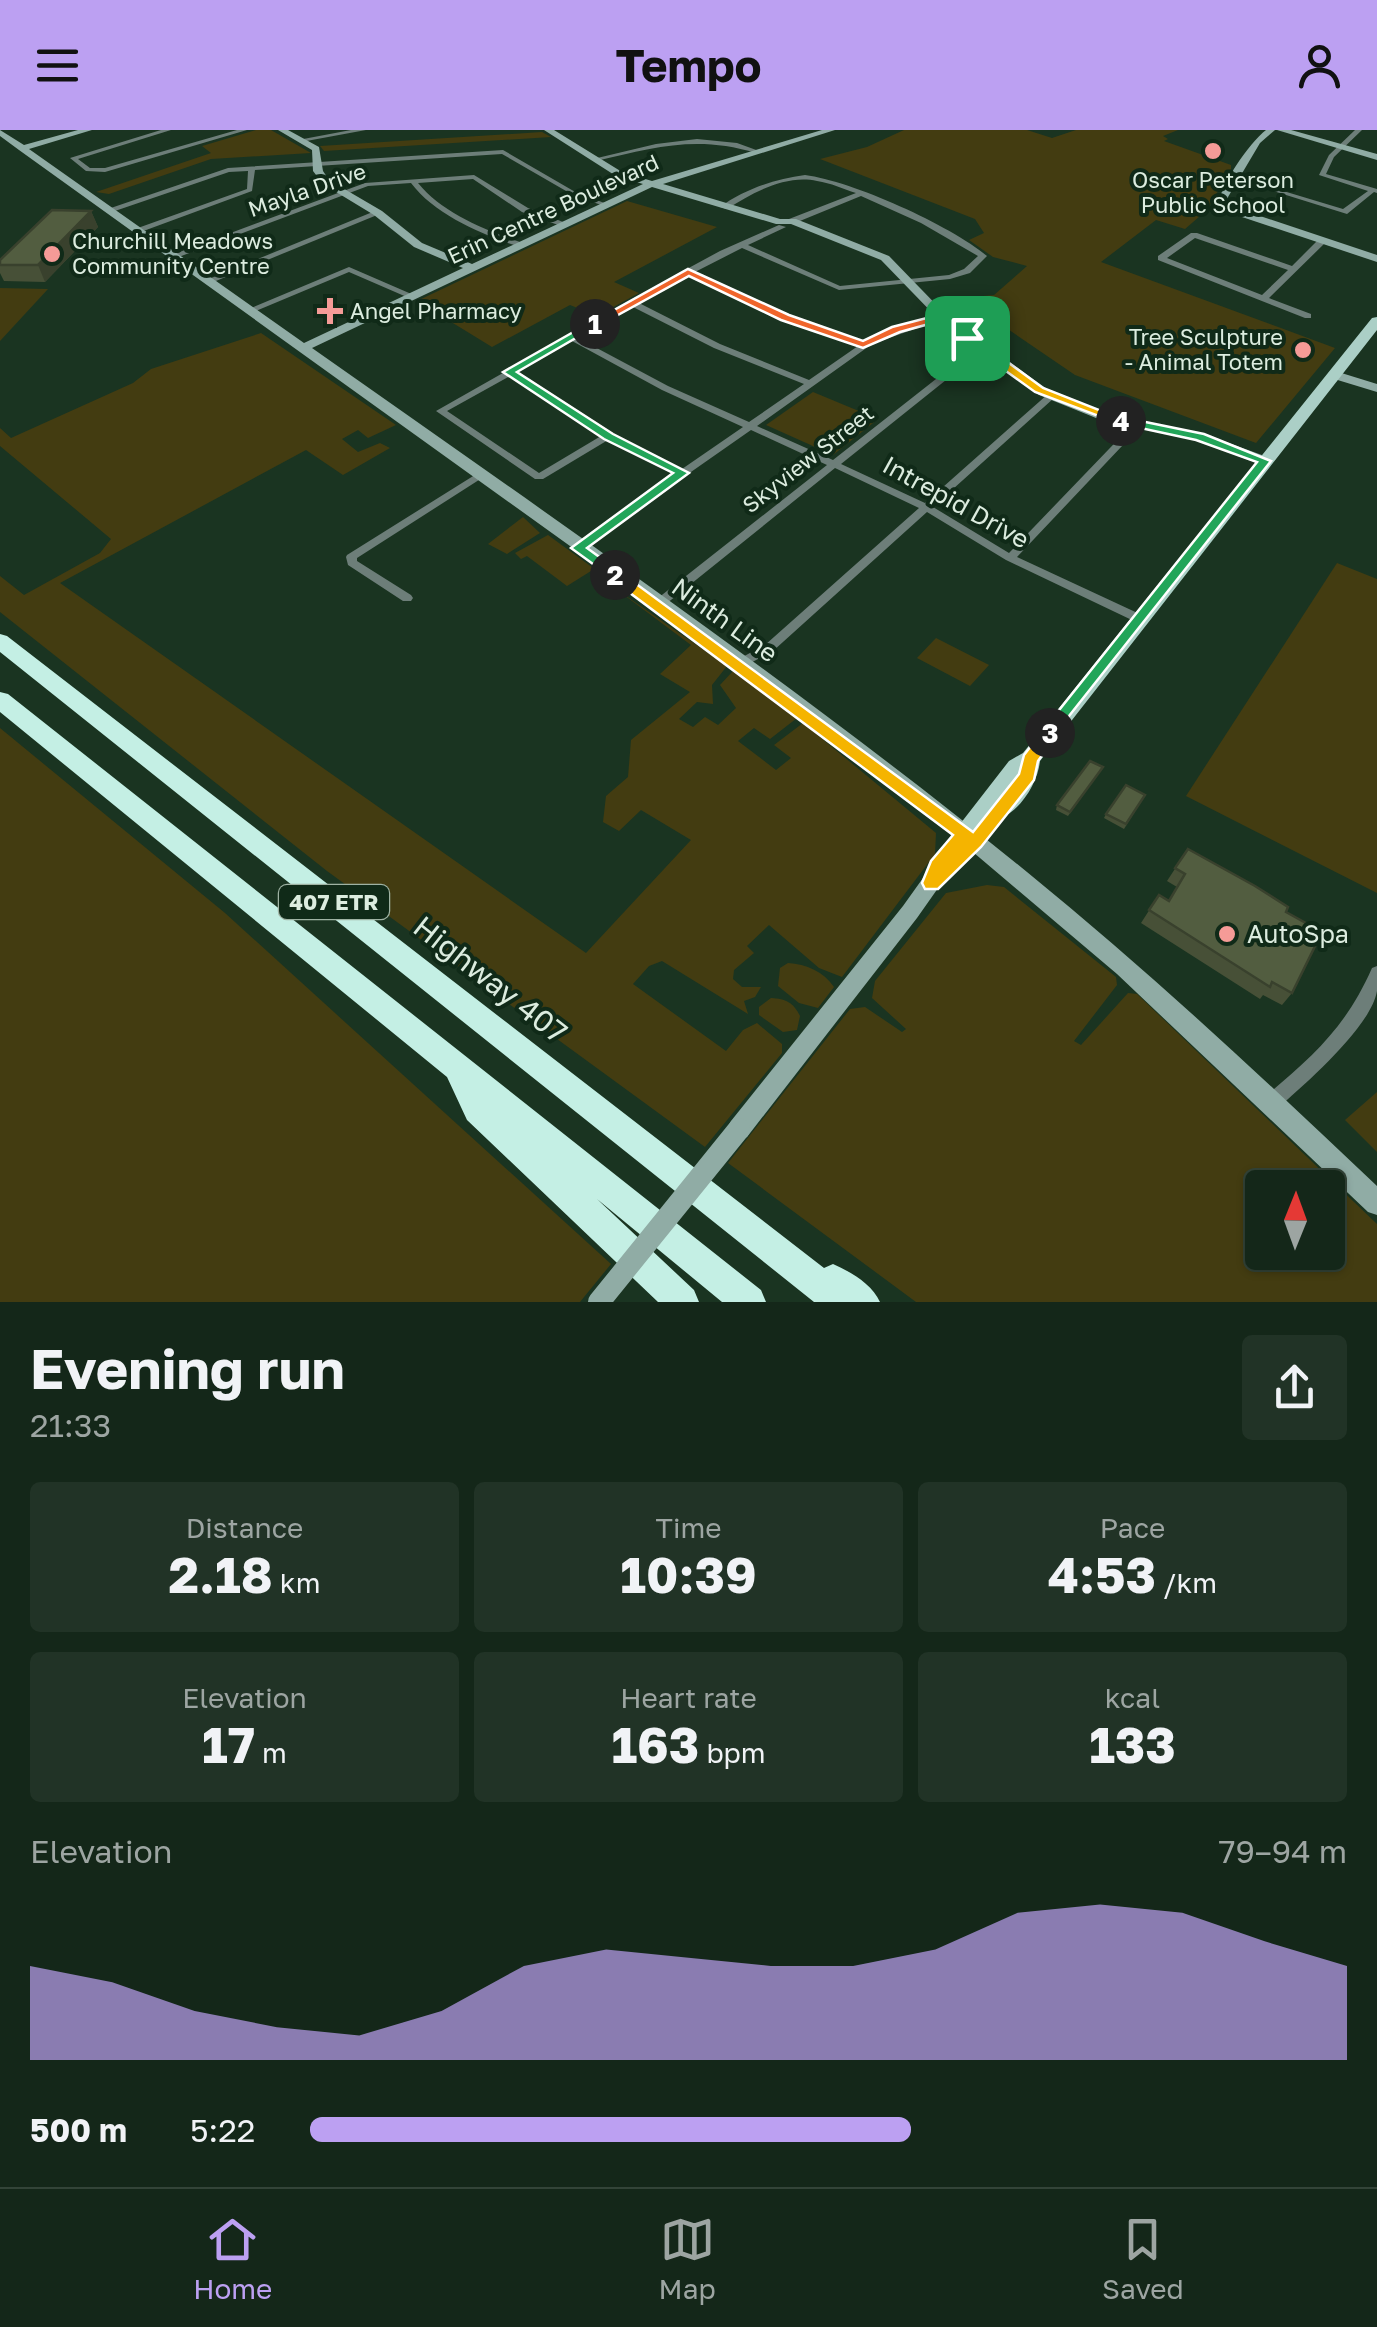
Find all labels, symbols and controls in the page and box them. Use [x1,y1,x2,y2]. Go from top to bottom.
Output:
icon: menu [30,38,85,93]
text: Tempo [615,38,762,92]
icon: person [1292,38,1347,93]
marker: Oscar Peterson Public School [1202,140,1224,162]
street label: Erin Centre Boulevard [443,148,663,269]
street label: Mayla Drive [244,157,369,222]
place label: Oscar Peterson Public School [1132,166,1294,218]
place label: Churchill Meadows Community Centre [72,227,273,279]
marker: Churchill Meadows Community Centre [41,243,63,265]
pin [925,296,1010,381]
place label: Angel Pharmacy [350,297,522,324]
pin: 1 [570,299,620,349]
marker: Angel Pharmacy [319,300,341,322]
text: 1 [588,307,602,340]
icon: arrive [940,311,995,366]
place label: Tree Sculpture - Animal Totem [1125,323,1283,375]
marker: Tree Sculpture - Animal Totem [1292,339,1314,361]
pin: 4 [1096,396,1146,446]
street label: Skyview Street [737,399,879,518]
text: 4 [1112,404,1130,437]
street label: Intrepid Drive [878,449,1035,555]
pin: 2 [590,550,640,600]
text: 2 [606,558,624,591]
street label: Ninth Line [666,571,784,668]
pin: 3 [1025,708,1075,758]
text: 3 [1041,716,1059,749]
road number: 407 ETR [279,885,389,919]
street label: Highway 407 [407,908,574,1050]
place label: AutoSpa [1247,918,1349,949]
marker: AutoSpa [1216,923,1238,945]
north arrow [1245,1170,1345,1270]
map controls [1245,1170,1345,1270]
text: Evening run [30,1335,345,1401]
button: share [1242,1335,1347,1440]
text: 21:33 [30,1406,111,1444]
text: Distance [186,1511,303,1544]
text: Time [656,1511,721,1544]
text: Pace [1100,1511,1165,1544]
text: 2.18 [169,1544,273,1604]
text: 10:39 [620,1544,757,1604]
text: 4:53 [1048,1544,1156,1604]
text: km [273,1566,320,1599]
text: /km [1156,1566,1217,1599]
text: Elevation [182,1681,307,1714]
text: Heart rate [620,1681,757,1714]
text: kcal [1105,1681,1160,1714]
text: 17 [202,1714,255,1774]
text: 163 [611,1714,699,1774]
text: 133 [1089,1714,1176,1774]
text: m [255,1736,287,1769]
text: bpm [699,1736,766,1769]
text: Elevation [30,1832,172,1870]
text: 79–94 m [1219,1832,1347,1870]
text: 500 m [30,2111,127,2149]
text: 5:22 [190,2111,255,2149]
tab: Home [193,2212,272,2305]
tab: Map [659,2212,716,2305]
tab: Saved [1102,2212,1184,2305]

